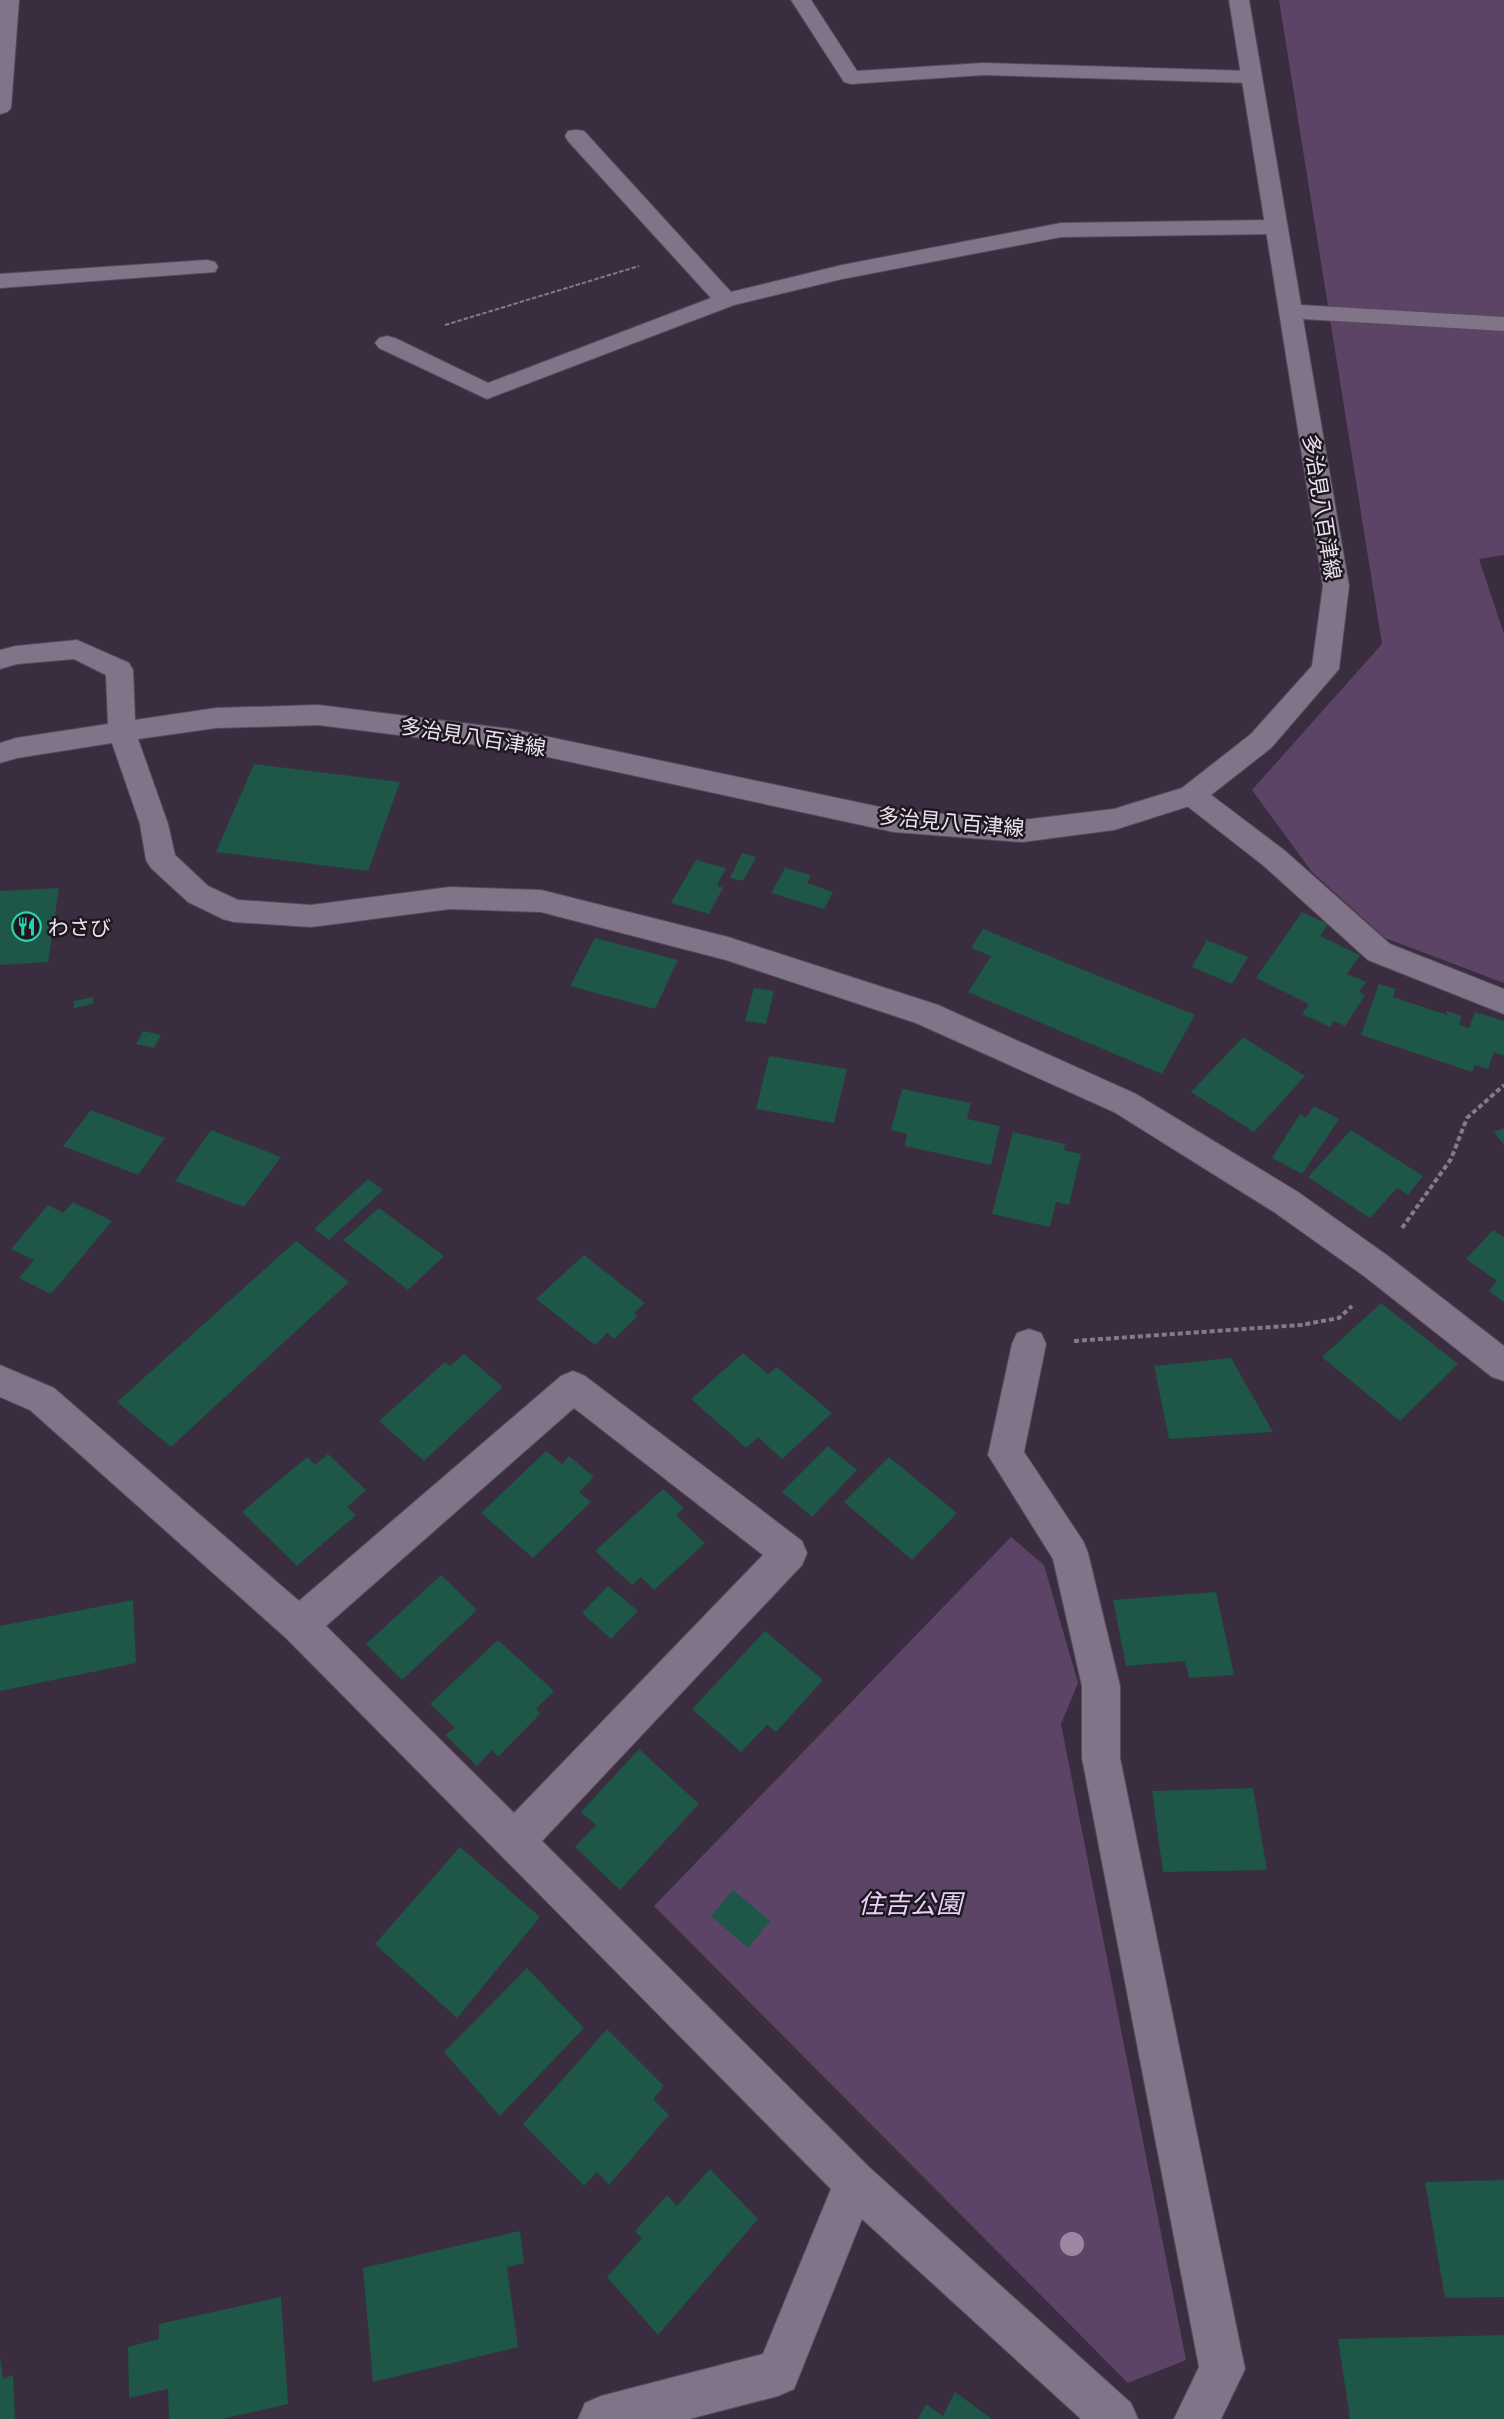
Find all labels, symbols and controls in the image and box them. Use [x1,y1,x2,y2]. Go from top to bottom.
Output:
street label: 多治見八百津線 [1298,432,1346,582]
street label: 多治見八百津線 [398,713,548,761]
street label: 多治見八百津線 [877,803,1025,841]
restaurant icon: わさび [11,911,43,943]
place label: わさび [48,915,111,940]
park label: 住吉公園 [858,1888,966,1920]

